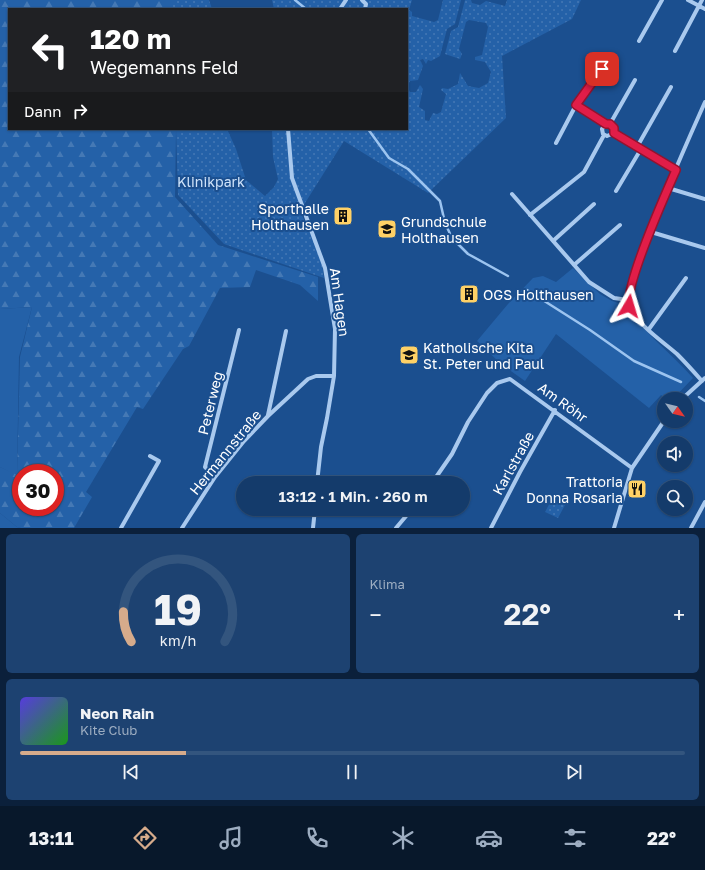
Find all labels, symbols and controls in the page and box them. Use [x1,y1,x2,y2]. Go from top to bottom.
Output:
text: 120 m [90,22,171,55]
icon: left [24,24,76,76]
pin [585,52,619,86]
text: Wegemanns Feld [90,56,238,78]
icon: arrive [591,58,613,80]
icon: right [69,100,91,122]
text: Dann [24,102,61,120]
park label: Klinikpark [177,173,245,190]
place label: Sporthalle Holthausen [251,200,329,233]
building icon: Sporthalle Holthausen [332,205,354,227]
place label: Grundschule Holthausen [401,213,487,246]
school or university icon: Grundschule Holthausen [376,218,398,240]
street label: Am Hagen [327,267,353,337]
building icon: OGS Holthausen [458,283,480,305]
position arrow [608,285,650,327]
place label: OGS Holthausen [483,286,594,303]
place label: Katholische Kita St. Peter und Paul [423,339,544,372]
school or university icon: Katholische Kita St. Peter und Paul [398,344,420,366]
street label: Peterweg [194,370,226,436]
street label: Am Röhr [535,378,592,426]
north arrow [657,392,693,428]
map controls [657,392,693,516]
street label: Hermannstraße [186,406,264,498]
street label: Karlstraße [489,428,537,498]
button: sound [657,436,693,472]
speed limit sign: 30 [12,464,64,516]
place label: Trattoria Donna Rosaria [526,473,623,506]
restaurant icon: Trattoria Donna Rosaria [626,478,648,500]
button: search [657,480,693,516]
text: 13:12 · 1 Min. · 260 m [278,487,428,505]
text: Klima [370,576,405,592]
text: 19 [154,583,202,633]
text: 22° [503,596,551,632]
text: − [370,601,382,628]
text: + [673,601,685,628]
text: km/h [160,631,196,648]
text: Neon Rain [80,704,154,722]
text: Kite Club [80,722,137,738]
icon: previous [120,761,142,783]
icon: pause [341,761,363,783]
icon: next [563,761,585,783]
icon: directions [131,824,159,852]
icon: music [217,824,245,852]
icon: phone [303,824,331,852]
icon: climate [389,824,417,852]
icon: car [475,824,503,852]
icon: filters [561,824,589,852]
text: 13:11 [29,827,74,849]
text: 22° [647,827,676,849]

